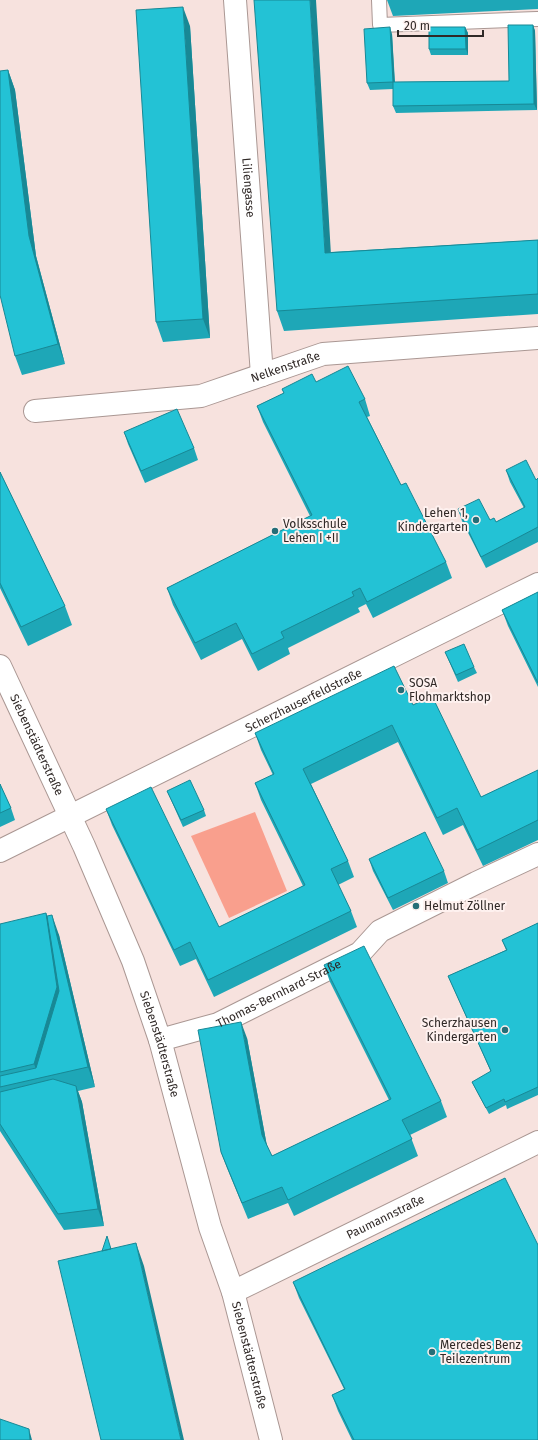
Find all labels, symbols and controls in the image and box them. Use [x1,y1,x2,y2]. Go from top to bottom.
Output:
scale bar [398,12,483,38]
text: 20 m [404,19,430,33]
street label: Liliengasse [239,157,258,218]
street label: Nelkenstraße [249,349,322,385]
place label: Lehen 1, Kindergarten [397,506,468,534]
marker: Lehen 1, Kindergarten [471,515,481,525]
place label: Volksschule Lehen I +II [283,517,347,545]
marker: Volksschule Lehen I +II [270,526,280,536]
street label: Scherzhauserfeldstraße [243,665,364,735]
place label: SOSA Flohmarktshop [409,676,491,704]
marker: SOSA Flohmarktshop [396,685,406,695]
street label: Siebenstädterstraße [7,692,66,798]
place label: Helmut Zöllner [424,899,506,913]
marker: Helmut Zöllner [411,901,421,911]
street label: Thomas-Bernhard-Straße [214,957,343,1031]
street label: Siebenstädterstraße [137,989,182,1099]
place label: Scherzhausen Kindergarten [422,1016,497,1044]
marker: Scherzhausen Kindergarten [500,1025,510,1035]
street label: Paumannstraße [344,1192,427,1242]
street label: Siebenstädterstraße [229,1300,270,1410]
place label: Mercedes Benz Teilezentrum [440,1338,521,1366]
marker: Mercedes Benz Teilezentrum [427,1347,437,1357]

